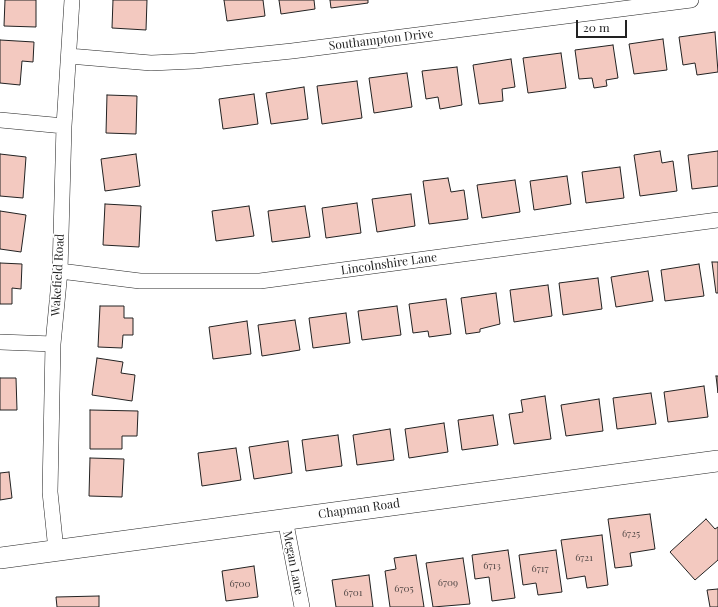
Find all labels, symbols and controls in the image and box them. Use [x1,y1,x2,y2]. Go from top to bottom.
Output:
scale bar [578,12,629,38]
text: 20 m [583,19,610,35]
street label: Southampton Drive [328,26,434,54]
street label: Wakefield Road [49,233,67,317]
street label: Lincolnshire Lane [340,250,438,278]
street label: Chapman Road [317,496,401,522]
house number: 6725 [622,528,640,540]
street label: Megan Lane [280,530,306,596]
house number: 6721 [575,552,593,564]
house number: 6713 [483,560,501,572]
house number: 6717 [532,563,548,575]
house number: 6709 [438,577,458,589]
house number: 6700 [229,578,251,590]
house number: 6705 [394,583,414,595]
house number: 6701 [344,587,362,599]

